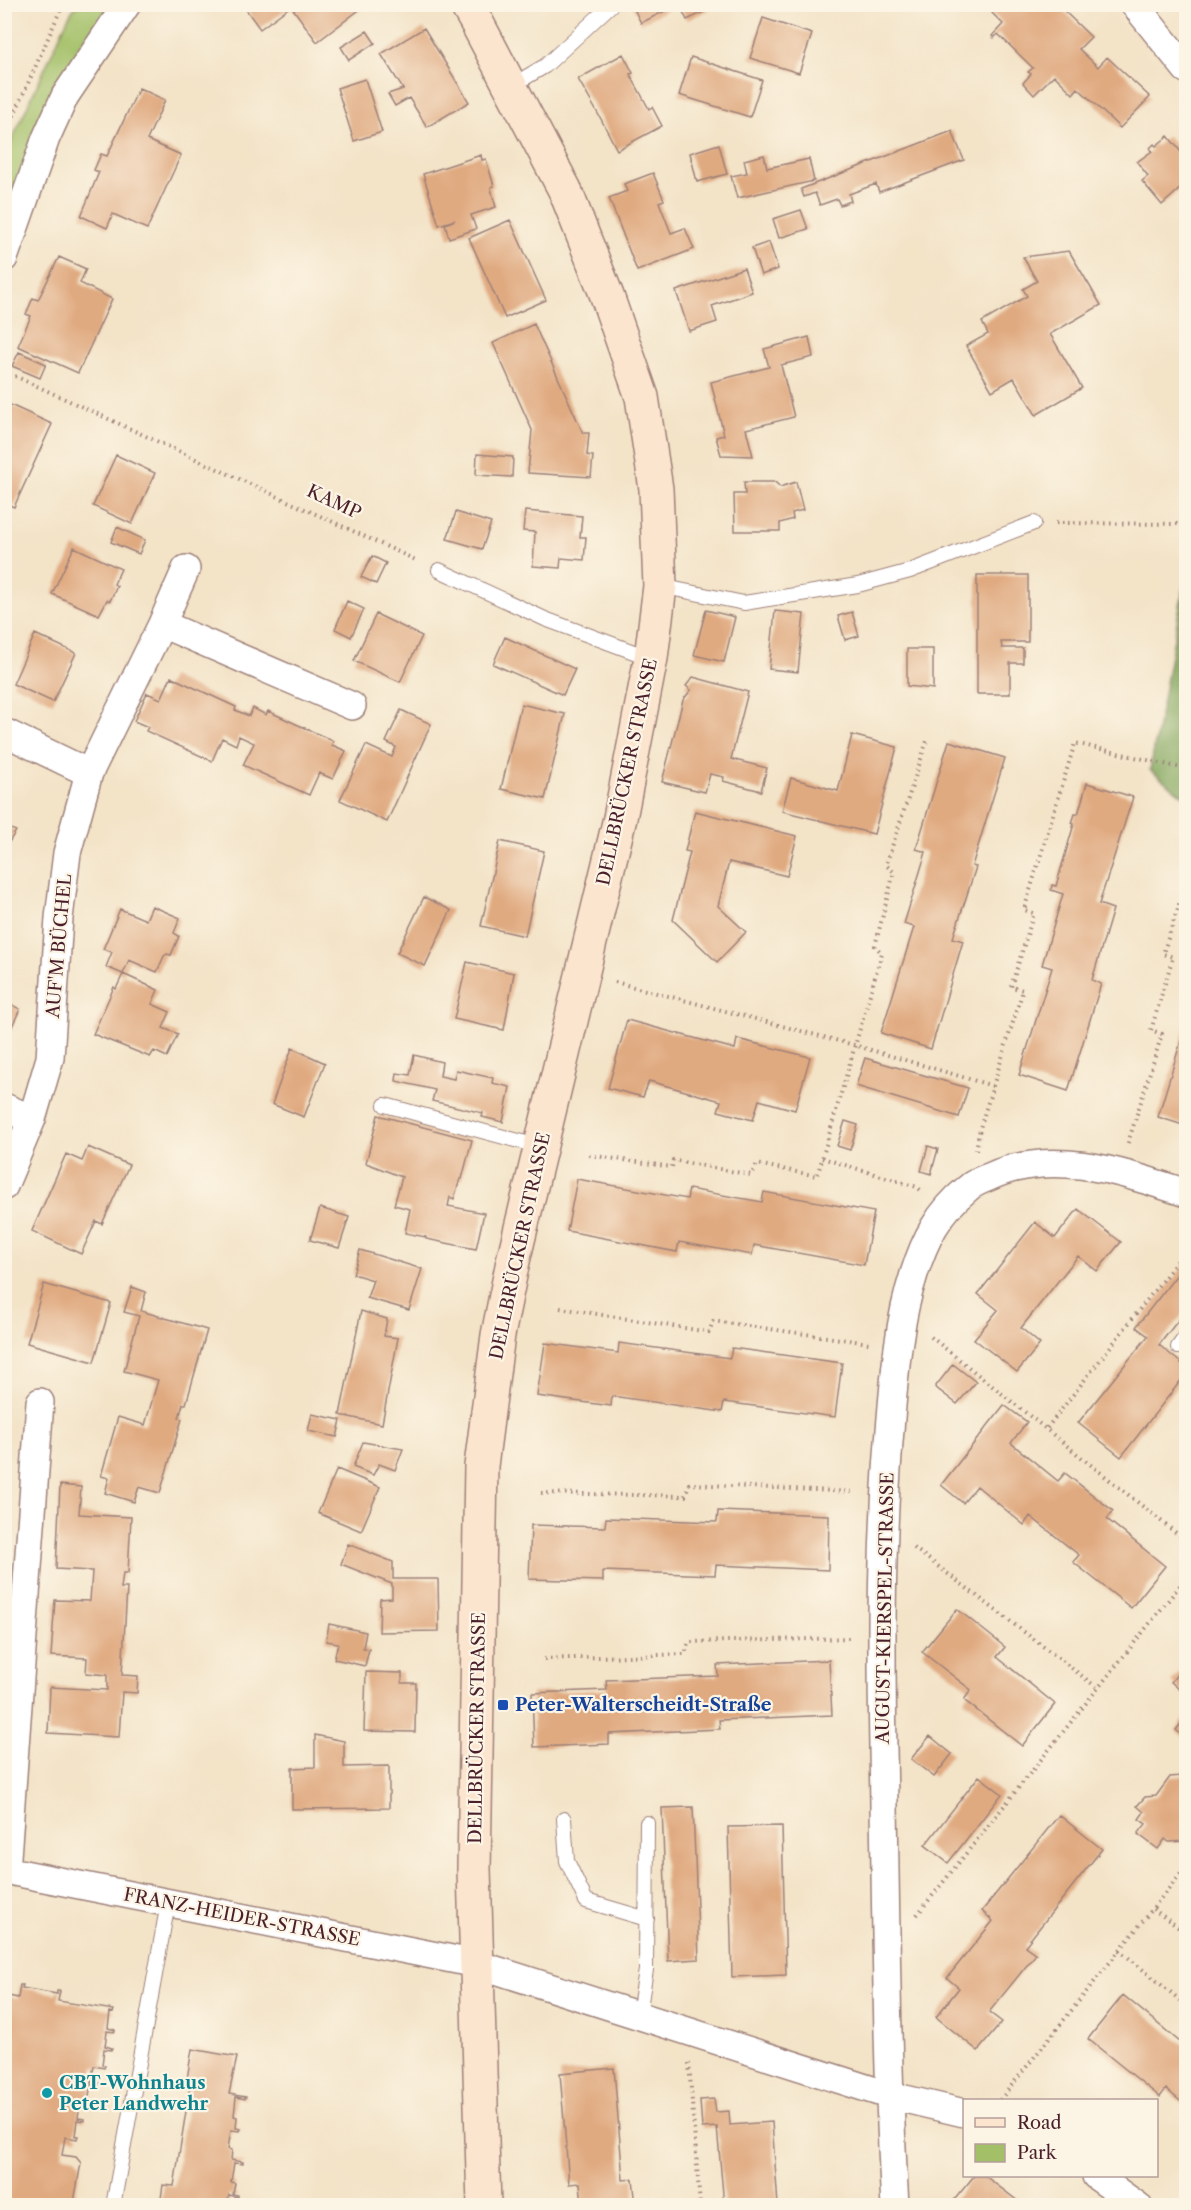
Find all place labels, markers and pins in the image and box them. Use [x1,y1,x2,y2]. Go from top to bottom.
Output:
place label: Peter-Walterscheidt-Straße [515,1694,772,1716]
marker: Peter-Walterscheidt-Straße [496,1698,510,1712]
place label: CBT-Wohnhaus Peter Landwehr [59,2072,209,2115]
marker: CBT-Wohnhaus Peter Landwehr [40,2086,54,2100]

